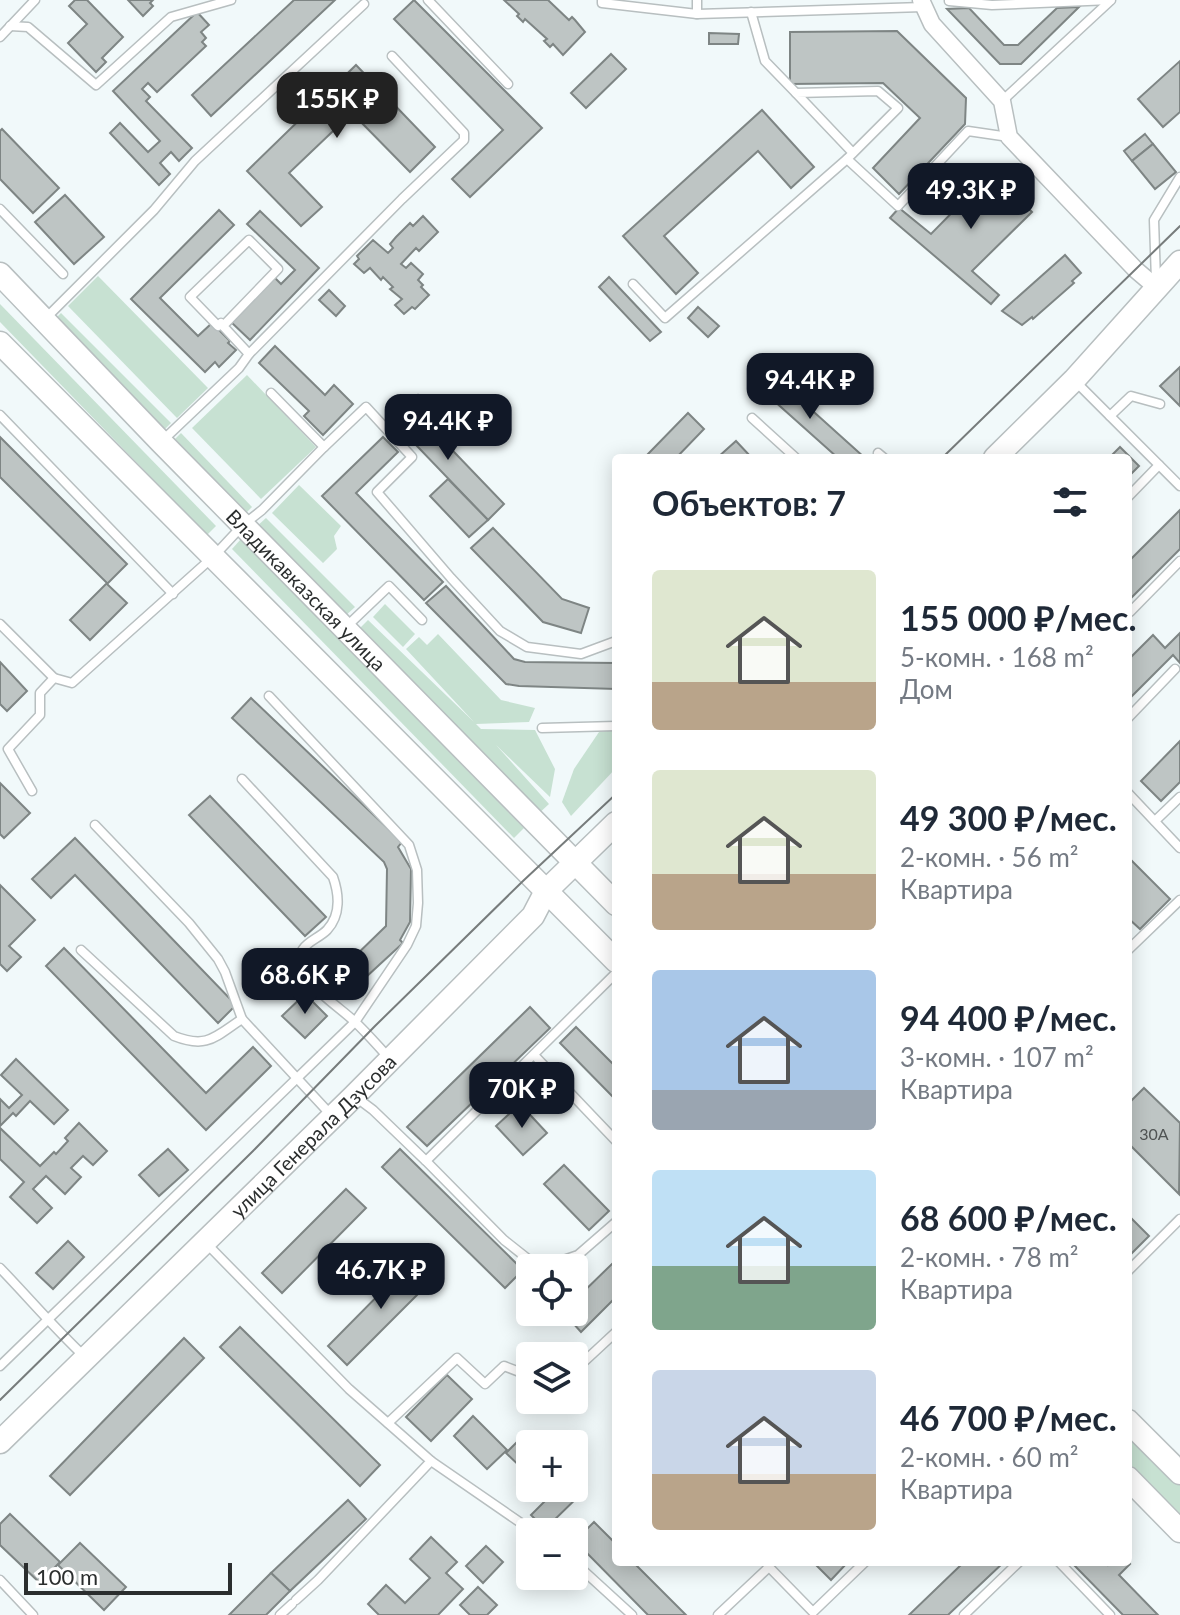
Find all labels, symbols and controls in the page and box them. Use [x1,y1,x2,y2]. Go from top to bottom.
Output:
pin: 155K ₽ [272,72,402,140]
text: 155K ₽ [295,82,379,114]
pin: 49.3K ₽ [897,163,1045,231]
text: 49.3K ₽ [926,173,1016,205]
pin: 94.4K ₽ [736,353,884,421]
text: 94.4K ₽ [765,363,855,395]
pin: 94.4K ₽ [374,394,522,462]
text: 94.4K ₽ [403,404,493,436]
icon: filters [1048,480,1092,524]
text: Объектов: 7 [652,482,846,523]
street label: Владикавказская улица [222,504,391,675]
text: 155 000 ₽/мес. [900,597,1136,638]
icon: home [716,602,812,698]
text: 5-комн. · 168 m² [900,641,1094,673]
text: Дом [900,673,953,705]
text: 49 300 ₽/мес. [900,797,1117,838]
icon: home [716,802,812,898]
text: 2-комн. · 56 m² [900,841,1079,873]
text: Квартира [900,873,1013,905]
pin: 68.6K ₽ [231,948,379,1016]
text: 68.6K ₽ [260,958,350,990]
text: 94 400 ₽/мес. [900,997,1117,1038]
icon: home [716,1002,812,1098]
text: 3-комн. · 107 m² [900,1041,1094,1073]
street label: улица Генерала Дзусова [225,1049,401,1222]
pin: 70K ₽ [466,1062,578,1130]
text: 70K ₽ [487,1072,557,1104]
text: Квартира [900,1073,1013,1105]
house number: 30А [1139,1124,1169,1143]
text: 68 600 ₽/мес. [900,1197,1117,1238]
icon: home [716,1202,812,1298]
text: 2-комн. · 78 m² [900,1241,1079,1273]
pin: 46.7K ₽ [307,1243,455,1311]
text: 46.7K ₽ [336,1253,426,1285]
map controls [516,1254,588,1590]
button: locate [516,1254,588,1326]
text: Квартира [900,1273,1013,1305]
button: layers [516,1342,588,1414]
text: 46 700 ₽/мес. [900,1397,1117,1438]
icon: home [716,1402,812,1498]
button: + [516,1430,588,1502]
text: 2-комн. · 60 m² [900,1441,1079,1473]
text: Квартира [900,1473,1013,1505]
button: − [516,1518,588,1590]
scale bar [24,1559,232,1595]
text: 100 m [36,1563,98,1590]

